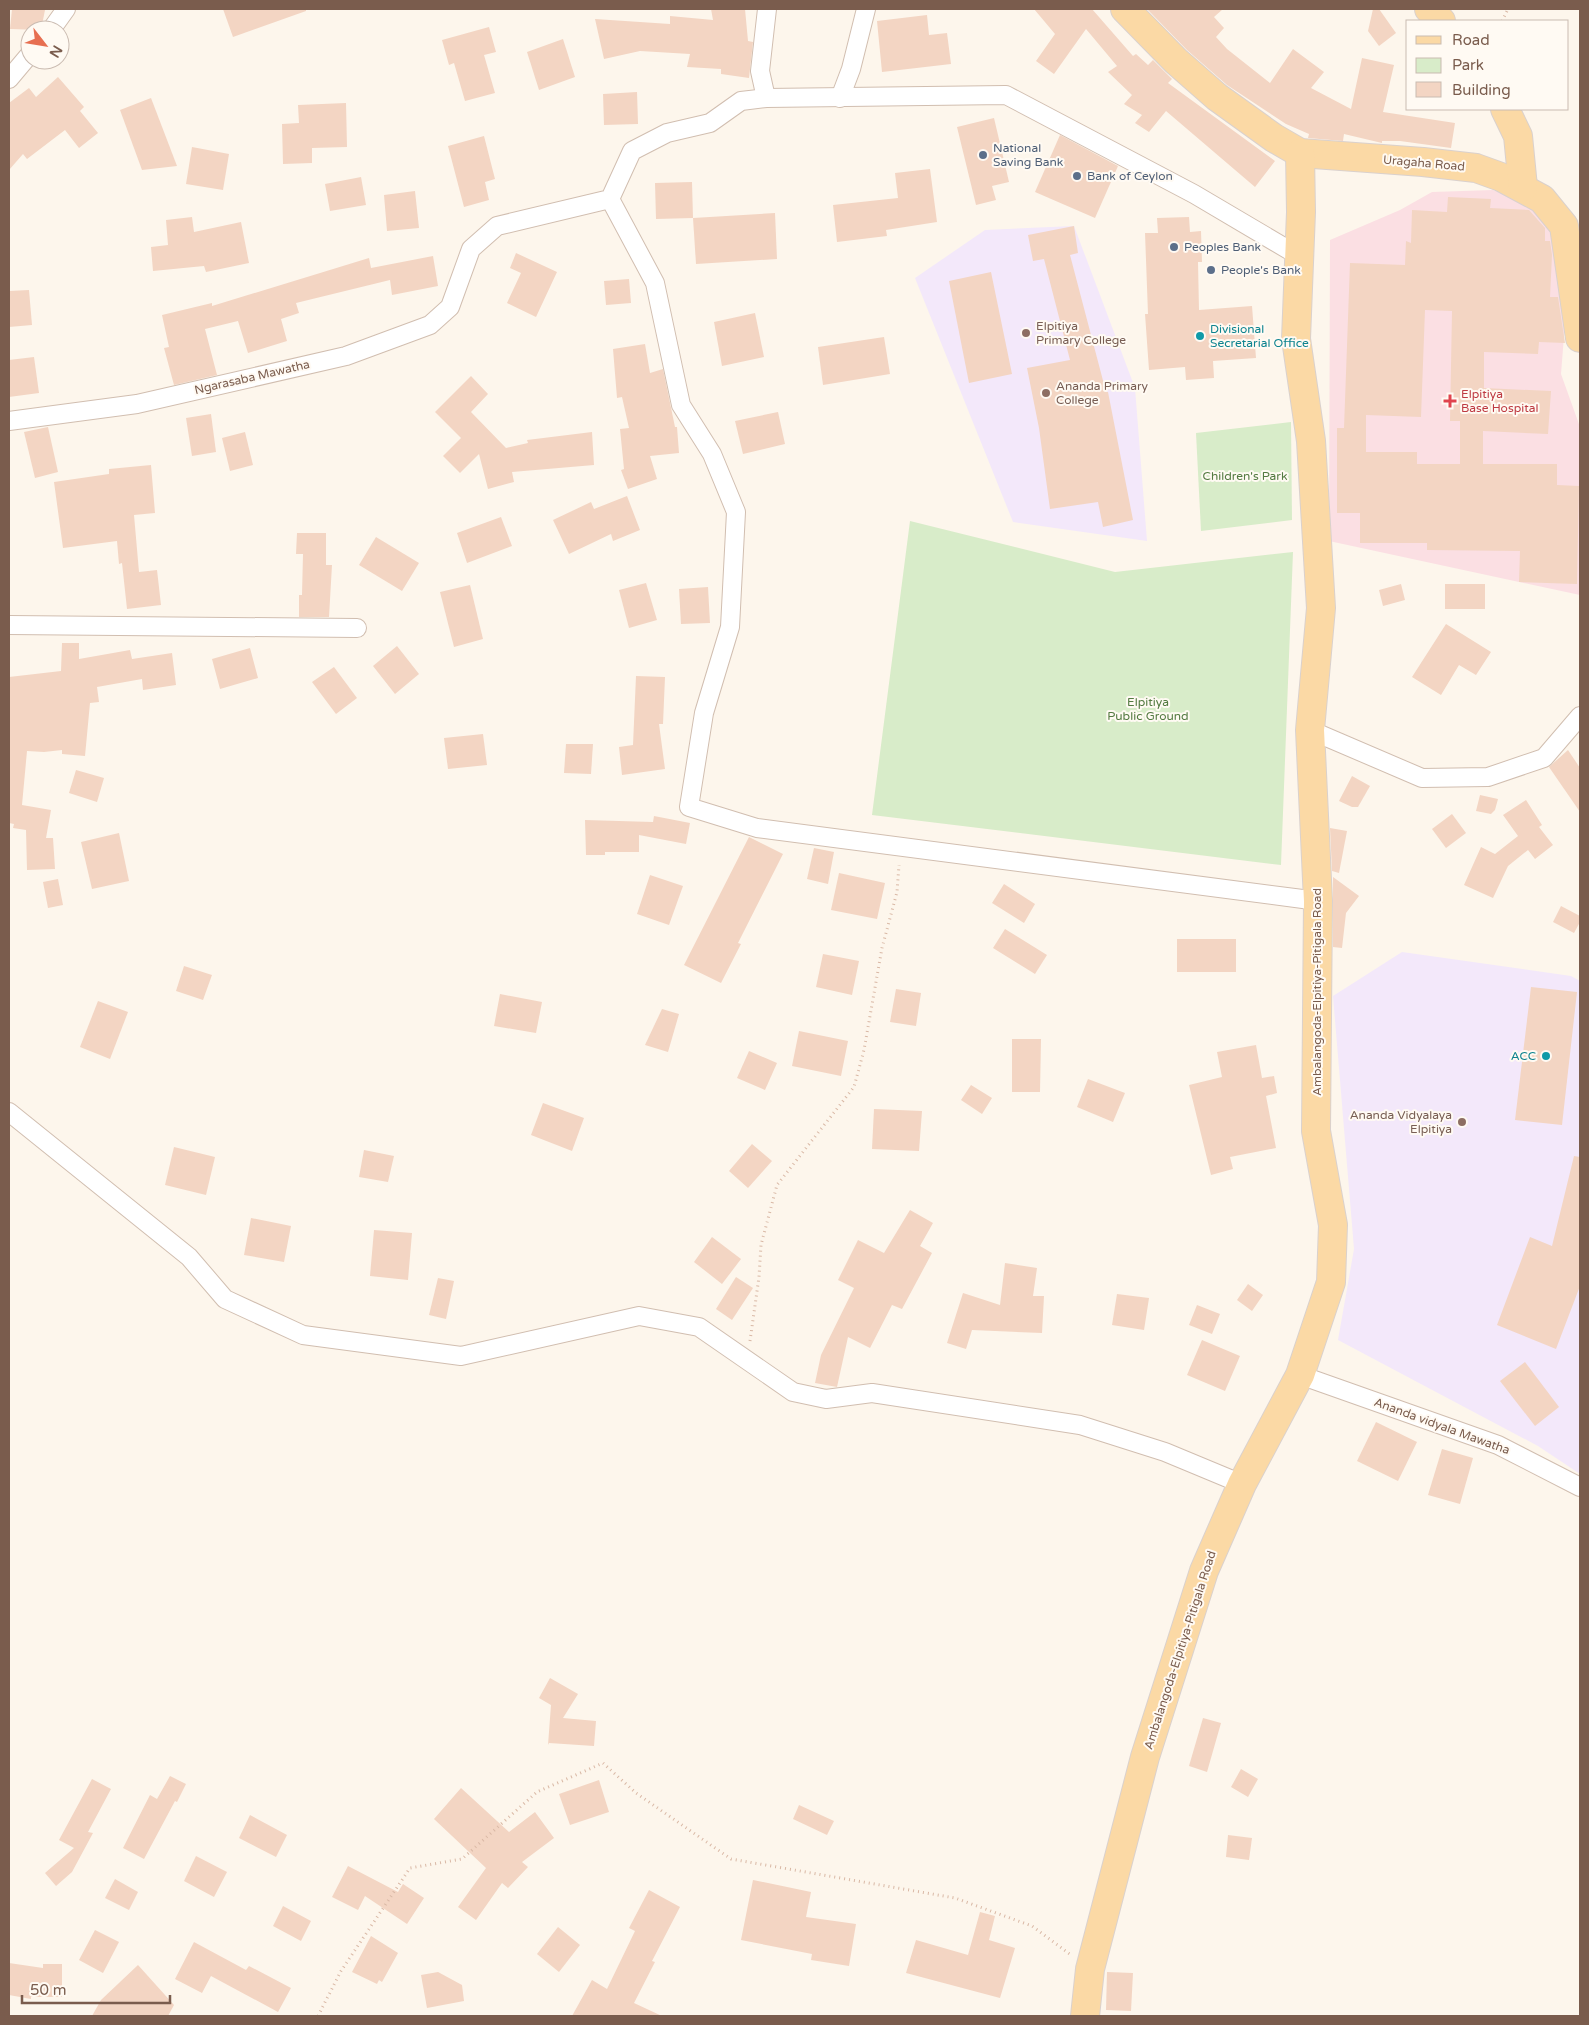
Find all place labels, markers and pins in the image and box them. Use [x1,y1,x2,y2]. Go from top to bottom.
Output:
place label: National Saving Bank [993,141,1064,169]
marker: National Saving Bank [977,149,989,161]
place label: Bank of Ceylon [1087,169,1173,183]
marker: Bank of Ceylon [1071,170,1083,182]
place label: Peoples Bank [1184,240,1262,254]
marker: Peoples Bank [1168,241,1180,253]
place label: People's Bank [1221,263,1301,277]
marker: People's Bank [1205,264,1217,276]
place label: Elpitiya Primary College [1036,319,1126,347]
place label: Divisional Secretarial Office [1210,322,1309,350]
marker: Elpitiya Primary College [1020,327,1032,339]
marker: Divisional Secretarial Office [1194,330,1206,342]
place label: Ananda Primary College [1056,379,1149,407]
marker: Ananda Primary College [1040,387,1052,399]
place label: Elpitiya Base Hospital [1461,387,1539,415]
marker: Elpitiya Base Hospital [1443,394,1457,408]
place label: ACC [1511,1049,1536,1063]
marker: ACC [1540,1050,1552,1062]
place label: Ananda Vidyalaya Elpitiya [1350,1108,1452,1136]
marker: Ananda Vidyalaya Elpitiya [1456,1116,1468,1128]

